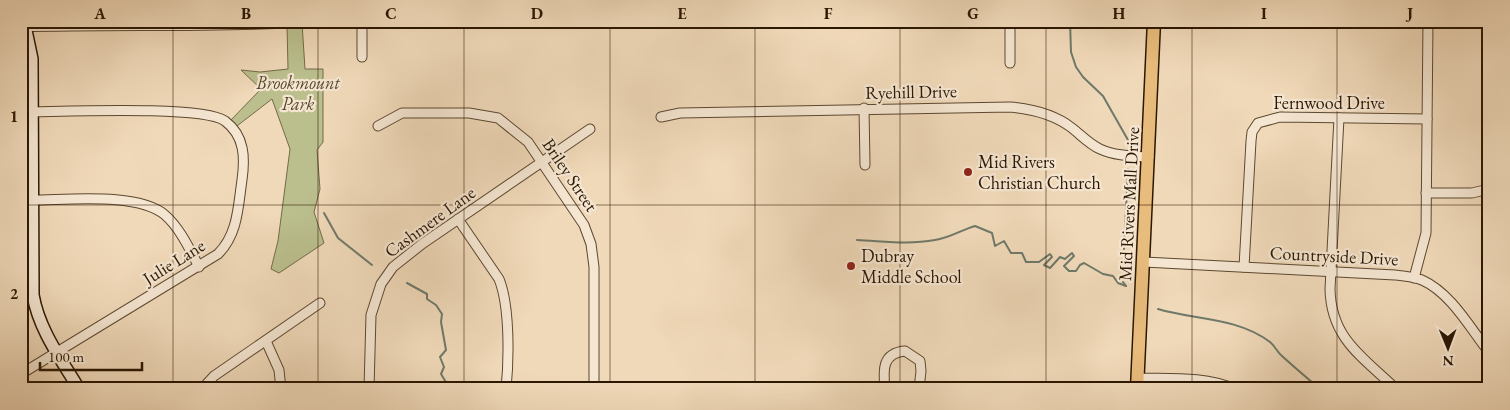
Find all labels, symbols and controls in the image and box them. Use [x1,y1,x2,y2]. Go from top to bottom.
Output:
text: A [93,3,106,24]
text: B [241,3,251,24]
text: C [385,3,397,24]
text: D [531,3,543,24]
text: E [677,3,687,24]
text: F [824,3,833,24]
text: G [967,3,979,24]
text: H [1113,3,1126,24]
text: I [1261,3,1267,24]
text: J [1405,3,1413,24]
park label: Brookmount Park [255,71,340,115]
street label: Ryehill Drive [865,79,957,104]
street label: Fernwood Drive [1273,91,1385,114]
text: 1 [10,106,18,127]
street label: Mid Rivers Mall Drive [1113,126,1144,282]
street label: Briley Street [538,134,603,216]
place label: Mid Rivers Christian Church [978,150,1101,194]
marker: Mid Rivers Christian Church [962,166,974,178]
street label: Cashmere Lane [380,181,480,262]
street label: Julie Lane [137,233,209,291]
street label: Countryside Drive [1269,241,1399,270]
place label: Dubray Middle School [861,244,962,288]
marker: Dubray Middle School [845,260,857,272]
text: 2 [10,283,19,304]
north arrow [1422,322,1472,372]
scale bar [40,340,142,372]
text: 100 m [48,347,85,366]
text: N [1442,352,1454,370]

